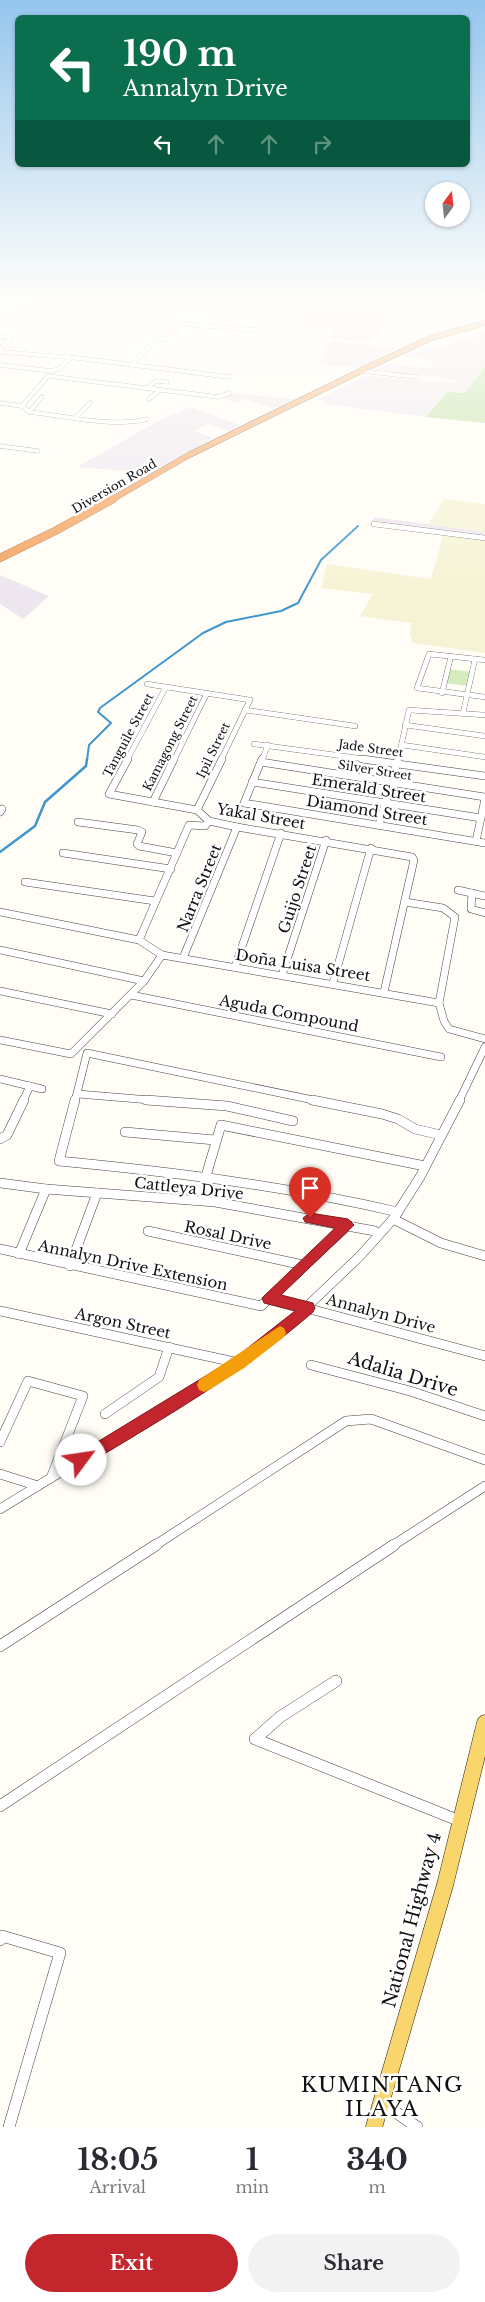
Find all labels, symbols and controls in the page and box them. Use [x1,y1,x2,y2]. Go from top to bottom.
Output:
text: 190 m [123,32,236,75]
icon: left [40,35,105,100]
text: Annalyn Drive [123,75,288,102]
icon: left [149,130,177,158]
icon: ahead [202,130,230,158]
icon: ahead [255,130,283,158]
icon: right [308,130,336,158]
north arrow [425,182,470,228]
map controls [425,182,470,227]
street label: Diversion Road [69,456,159,516]
street label: Tanguile Street [100,690,157,780]
street label: Kamagong Street [139,692,201,793]
street label: Ipil Street [193,719,233,780]
street label: Jade Street [336,736,405,760]
street label: Silver Street [337,757,413,783]
street label: Emerald Street [310,770,428,806]
street label: Diamond Street [305,791,429,829]
street label: Yakal Street [214,799,307,833]
street label: Narra Street [173,841,225,935]
street label: Guijo Street [274,842,320,936]
street label: Doña Luisa Street [234,945,372,985]
street label: Aguda Compound [217,990,360,1036]
pin [289,1167,331,1218]
street label: Cattleya Drive [133,1173,245,1203]
icon: arrive [296,1174,324,1202]
street label: Rosal Drive [183,1216,273,1254]
street label: Annalyn Drive Extension [35,1235,230,1294]
street label: Annalyn Drive [323,1289,438,1337]
street label: Argon Street [72,1303,173,1342]
street label: Adalia Drive [344,1347,461,1401]
position arrow [54,1433,106,1485]
street label: National Highway 4 [378,1830,446,2010]
district label: KUMINTANG ILAYA [301,2072,463,2122]
text: 18:05 [77,2141,158,2178]
text: 1 [246,2141,259,2178]
text: 340 [346,2141,408,2178]
text: Arrival [89,2177,146,2197]
text: min [235,2177,269,2197]
text: m [368,2177,386,2197]
button: Exit [25,2234,238,2292]
button: Share [248,2234,460,2292]

